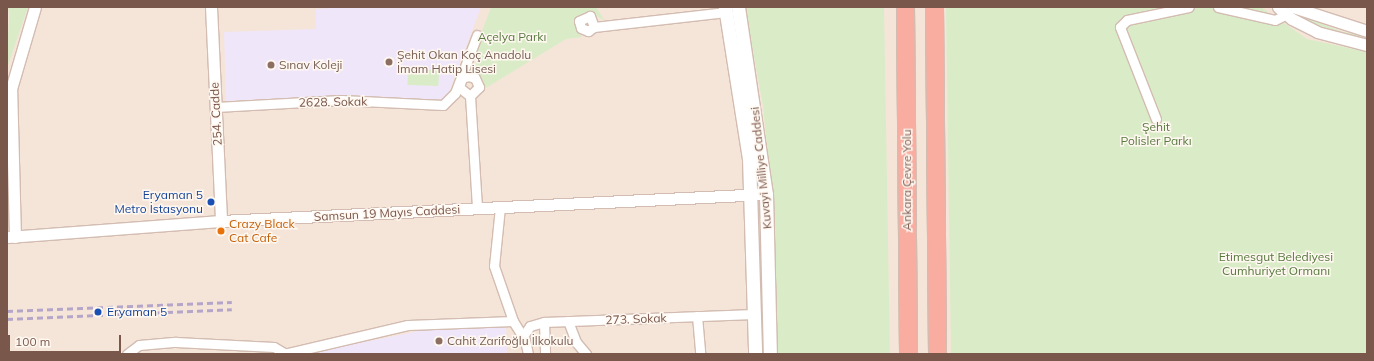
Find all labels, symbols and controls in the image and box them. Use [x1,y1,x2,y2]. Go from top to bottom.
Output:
park label: Açelya Parkı [478,30,546,44]
place label: Şehit Okan Koç Anadolu İmam Hatip Lisesi [397,48,531,76]
marker: Şehit Okan Koç Anadolu İmam Hatip Lisesi [384,57,394,67]
place label: Sınav Koleji [279,58,342,72]
marker: Sınav Koleji [266,60,276,70]
street label: 254. Cadde [207,82,225,146]
street label: 2628. Sokak [299,94,367,110]
street label: Kuvayi Milliye Caddesi [747,106,775,230]
park label: Şehit Polisler Parkı [1120,120,1192,148]
street label: Ankara Çevre Yolu [900,129,914,231]
place label: Eryaman 5 Metro İstasyonu [114,188,203,216]
marker: Eryaman 5 Metro İstasyonu [206,197,216,207]
street label: Samsun 19 Mayıs Caddesi [313,202,461,224]
place label: Crazy Black Cat Cafe [229,217,295,245]
marker: Crazy Black Cat Cafe [216,226,226,236]
park label: Etimesgut Belediyesi Cumhuriyet Ormanı [1219,250,1333,278]
place label: Eryaman 5 [107,305,167,319]
marker: Eryaman 5 [92,306,104,318]
street label: 273. Sokak [605,311,667,327]
scale bar [10,327,123,353]
text: 100 m [15,334,50,349]
place label: Cahit Zarifoğlu İlkokulu [447,334,573,348]
marker: Cahit Zarifoğlu İlkokulu [434,336,444,346]

